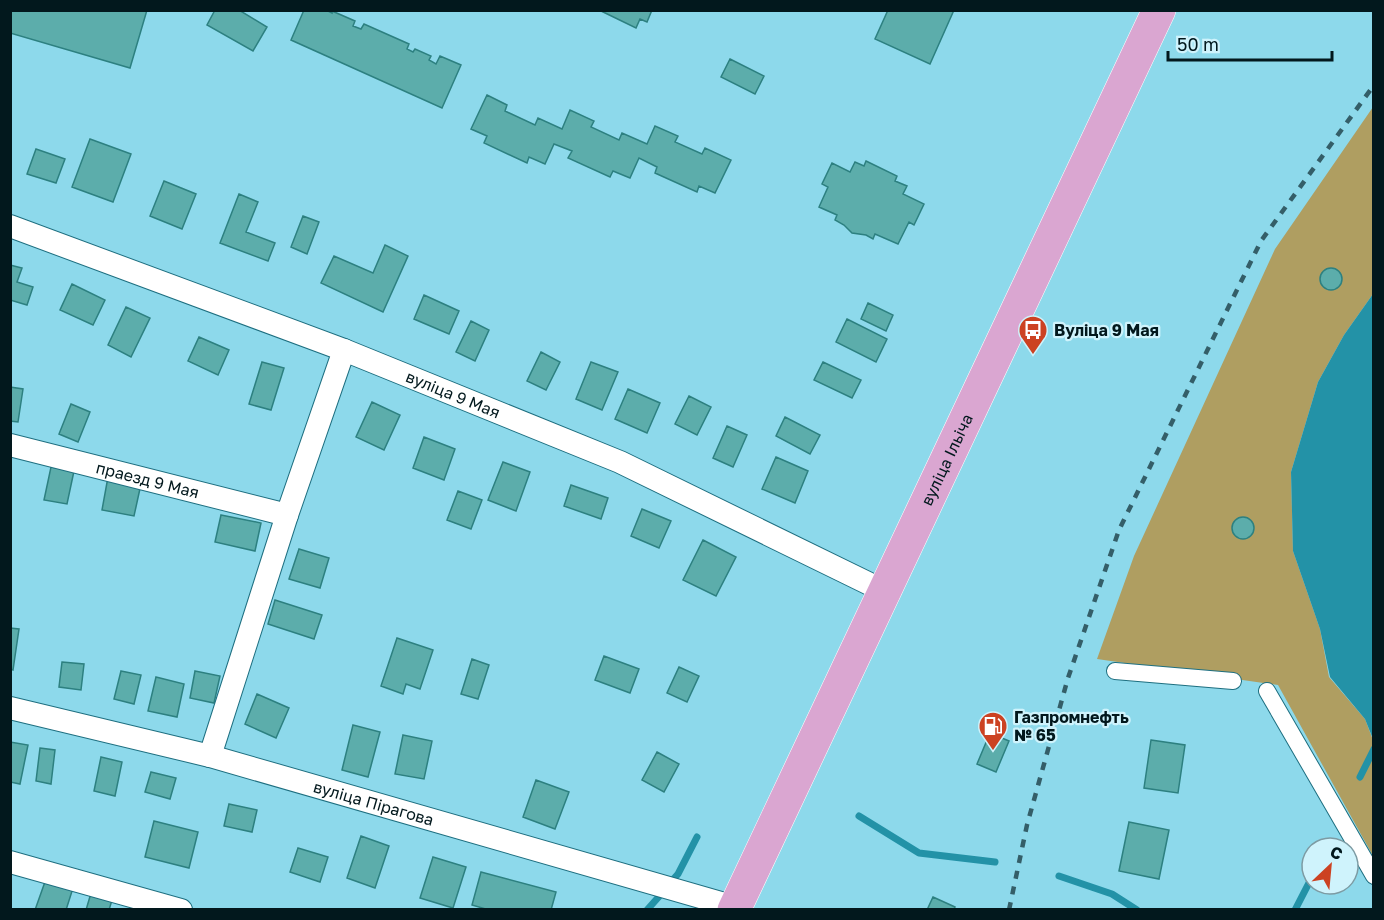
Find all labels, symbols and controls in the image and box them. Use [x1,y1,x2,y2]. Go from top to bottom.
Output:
scale bar [1168,24,1332,62]
text: 50 m [1177,33,1219,55]
bus stop icon: Вуліца 9 Мая [1017,314,1049,356]
place label: Вуліца 9 Мая [1054,320,1159,340]
street label: вуліца 9 Мая [403,366,503,422]
street label: вуліца Ільіча [916,411,977,509]
street label: праезд 9 Мая [94,457,201,502]
place label: Газпромнефть № 65 [1014,707,1129,745]
fuel station icon: Газпромнефть № 65 [977,710,1009,752]
street label: вуліца Пірагова [311,776,436,830]
north arrow [1300,836,1360,896]
text: С [1327,841,1346,864]

